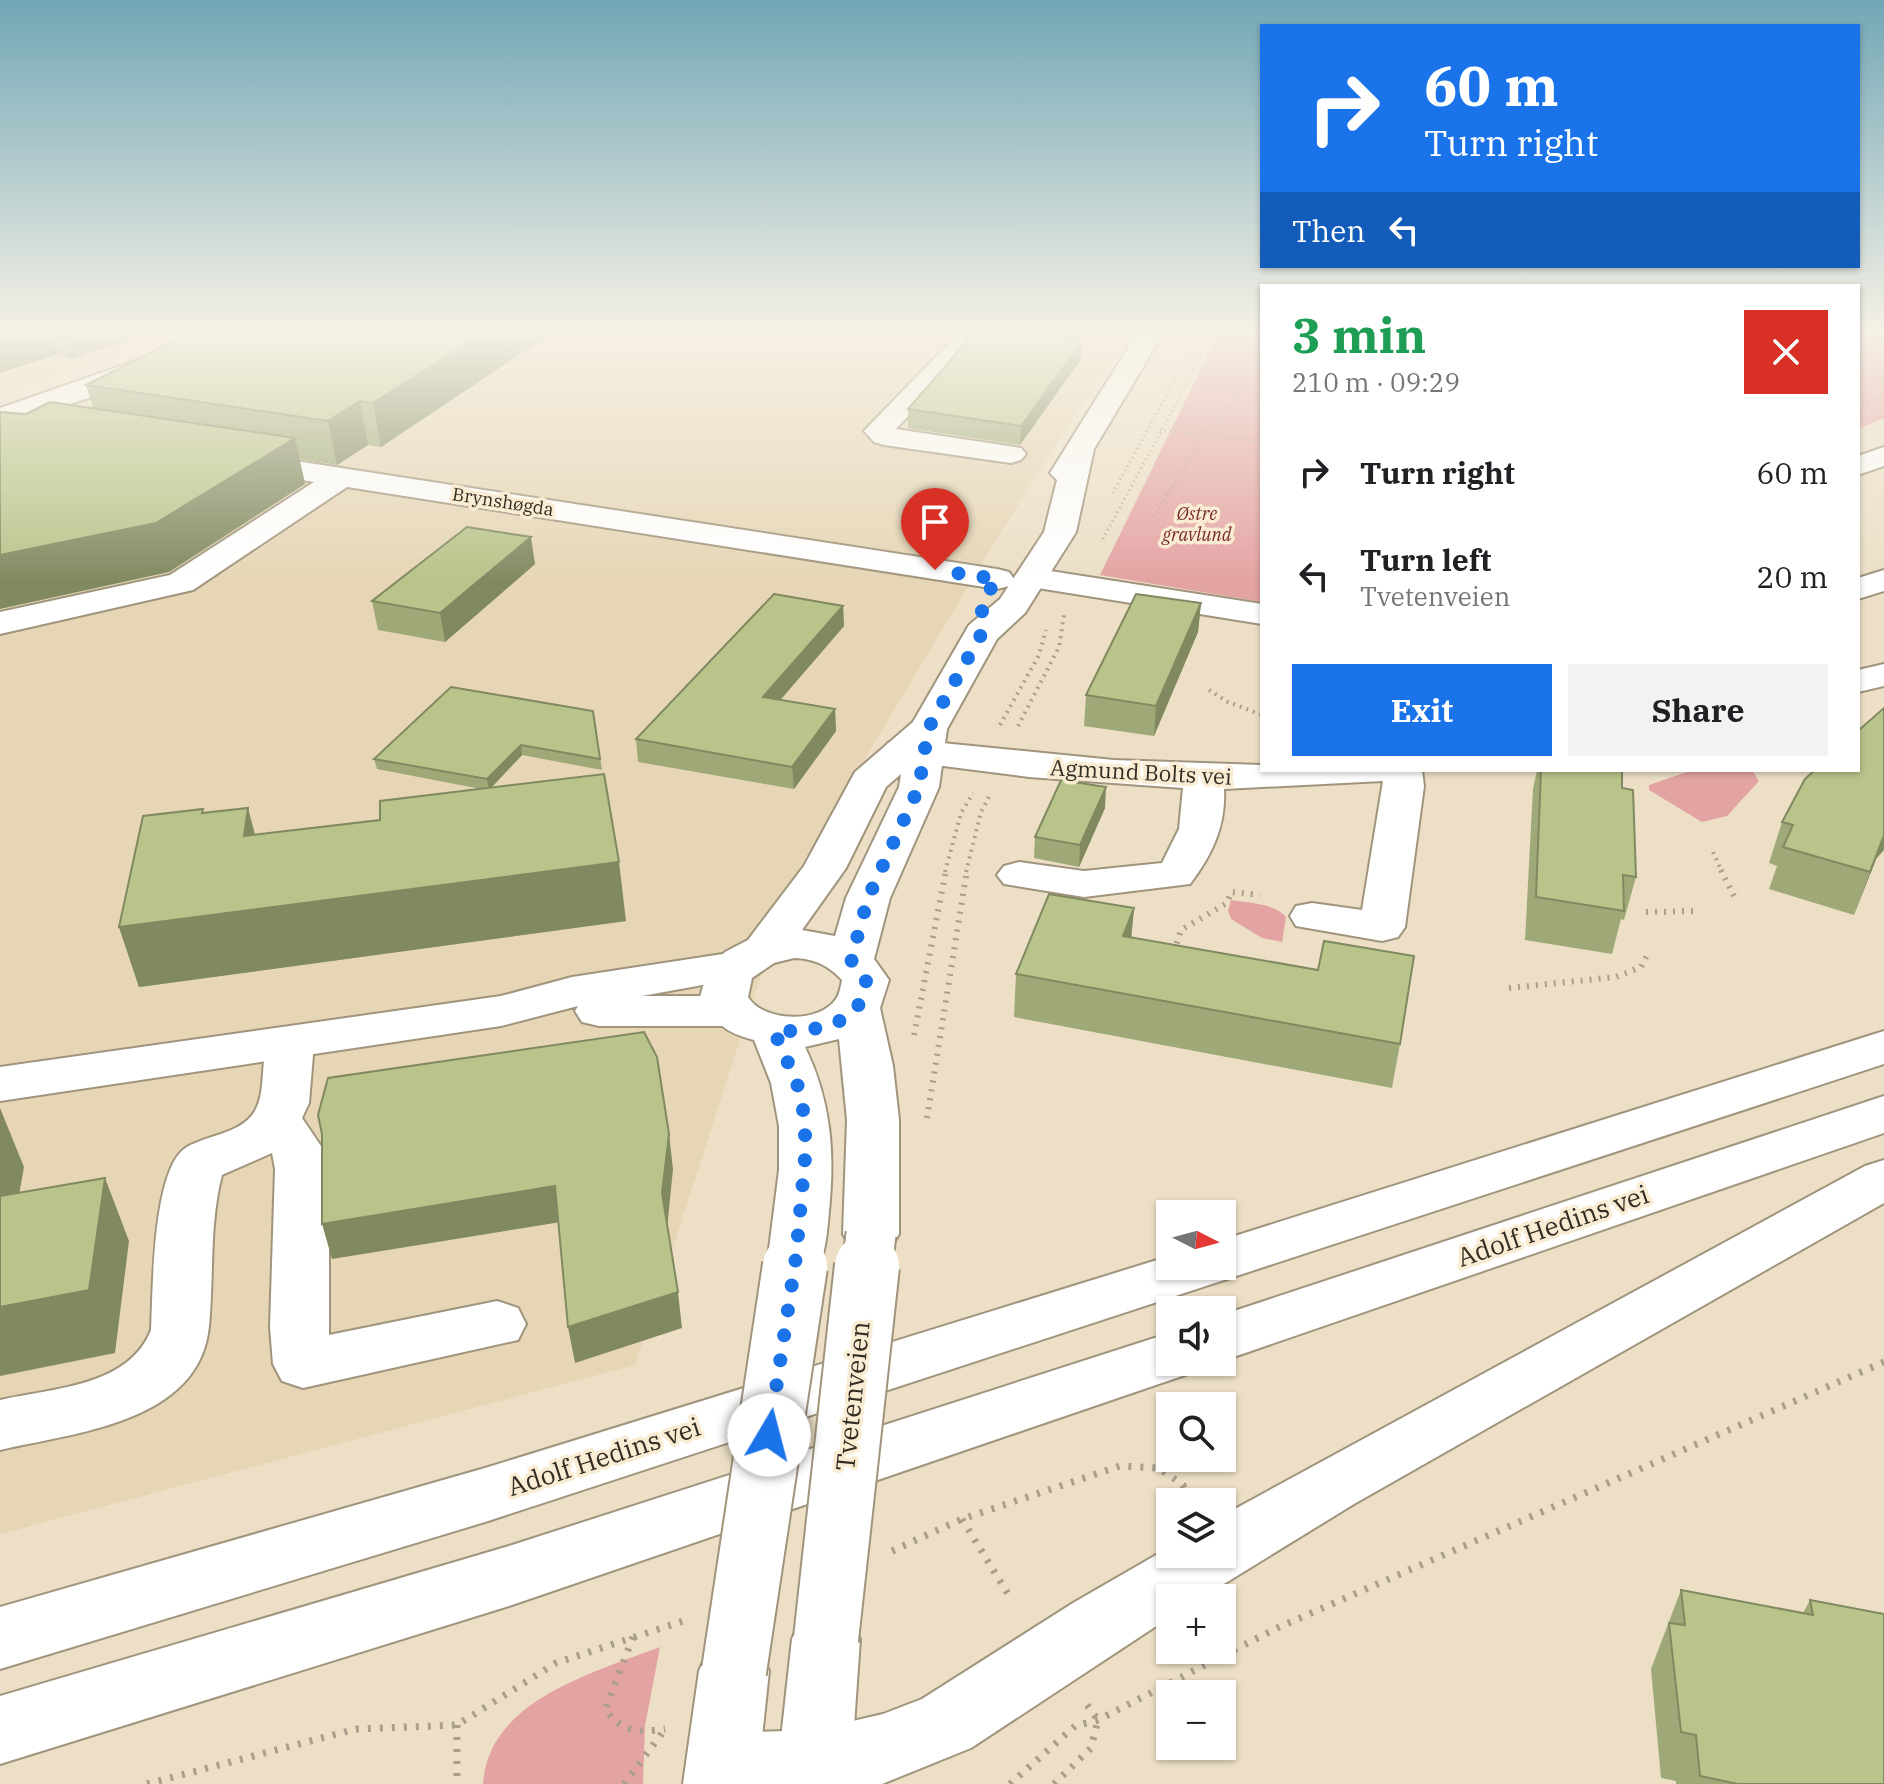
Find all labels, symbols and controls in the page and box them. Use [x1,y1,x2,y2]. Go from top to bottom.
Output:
text: 60 m [1424,49,1559,121]
icon: right [1292,56,1396,160]
text: Turn right [1424,119,1598,166]
icon: left [1382,208,1426,252]
text: Then [1292,211,1366,250]
text: 3 min [1292,304,1426,366]
button: close [1744,310,1828,394]
text: 210 m · 09:29 [1292,365,1460,399]
icon: right [1292,450,1336,494]
text: Turn right [1360,453,1515,492]
text: 60 m [1756,453,1828,492]
street label: Brynshøgda [451,482,556,521]
pin [901,488,969,570]
icon: arrive [913,500,957,544]
park label: Østre gravlund [1161,502,1232,546]
text: Turn left [1360,540,1492,579]
icon: left [1292,554,1336,598]
text: 20 m [1756,557,1828,596]
text: Tvetenveien [1360,579,1510,613]
button: Exit [1292,664,1552,756]
button: Share [1568,664,1828,756]
street label: Agmund Bolts vei [1049,752,1233,791]
street label: Adolf Hedins vei [1452,1176,1653,1274]
north arrow [1156,1200,1236,1280]
map controls [1156,1200,1236,1760]
button: sound [1156,1296,1236,1376]
street label: Tvetenveien [827,1319,877,1472]
button: search [1156,1392,1236,1472]
position arrow [727,1393,811,1477]
street label: Adolf Hedins vei [503,1409,704,1503]
button: layers [1156,1488,1236,1568]
button: + [1156,1584,1236,1664]
button: − [1156,1680,1236,1760]

